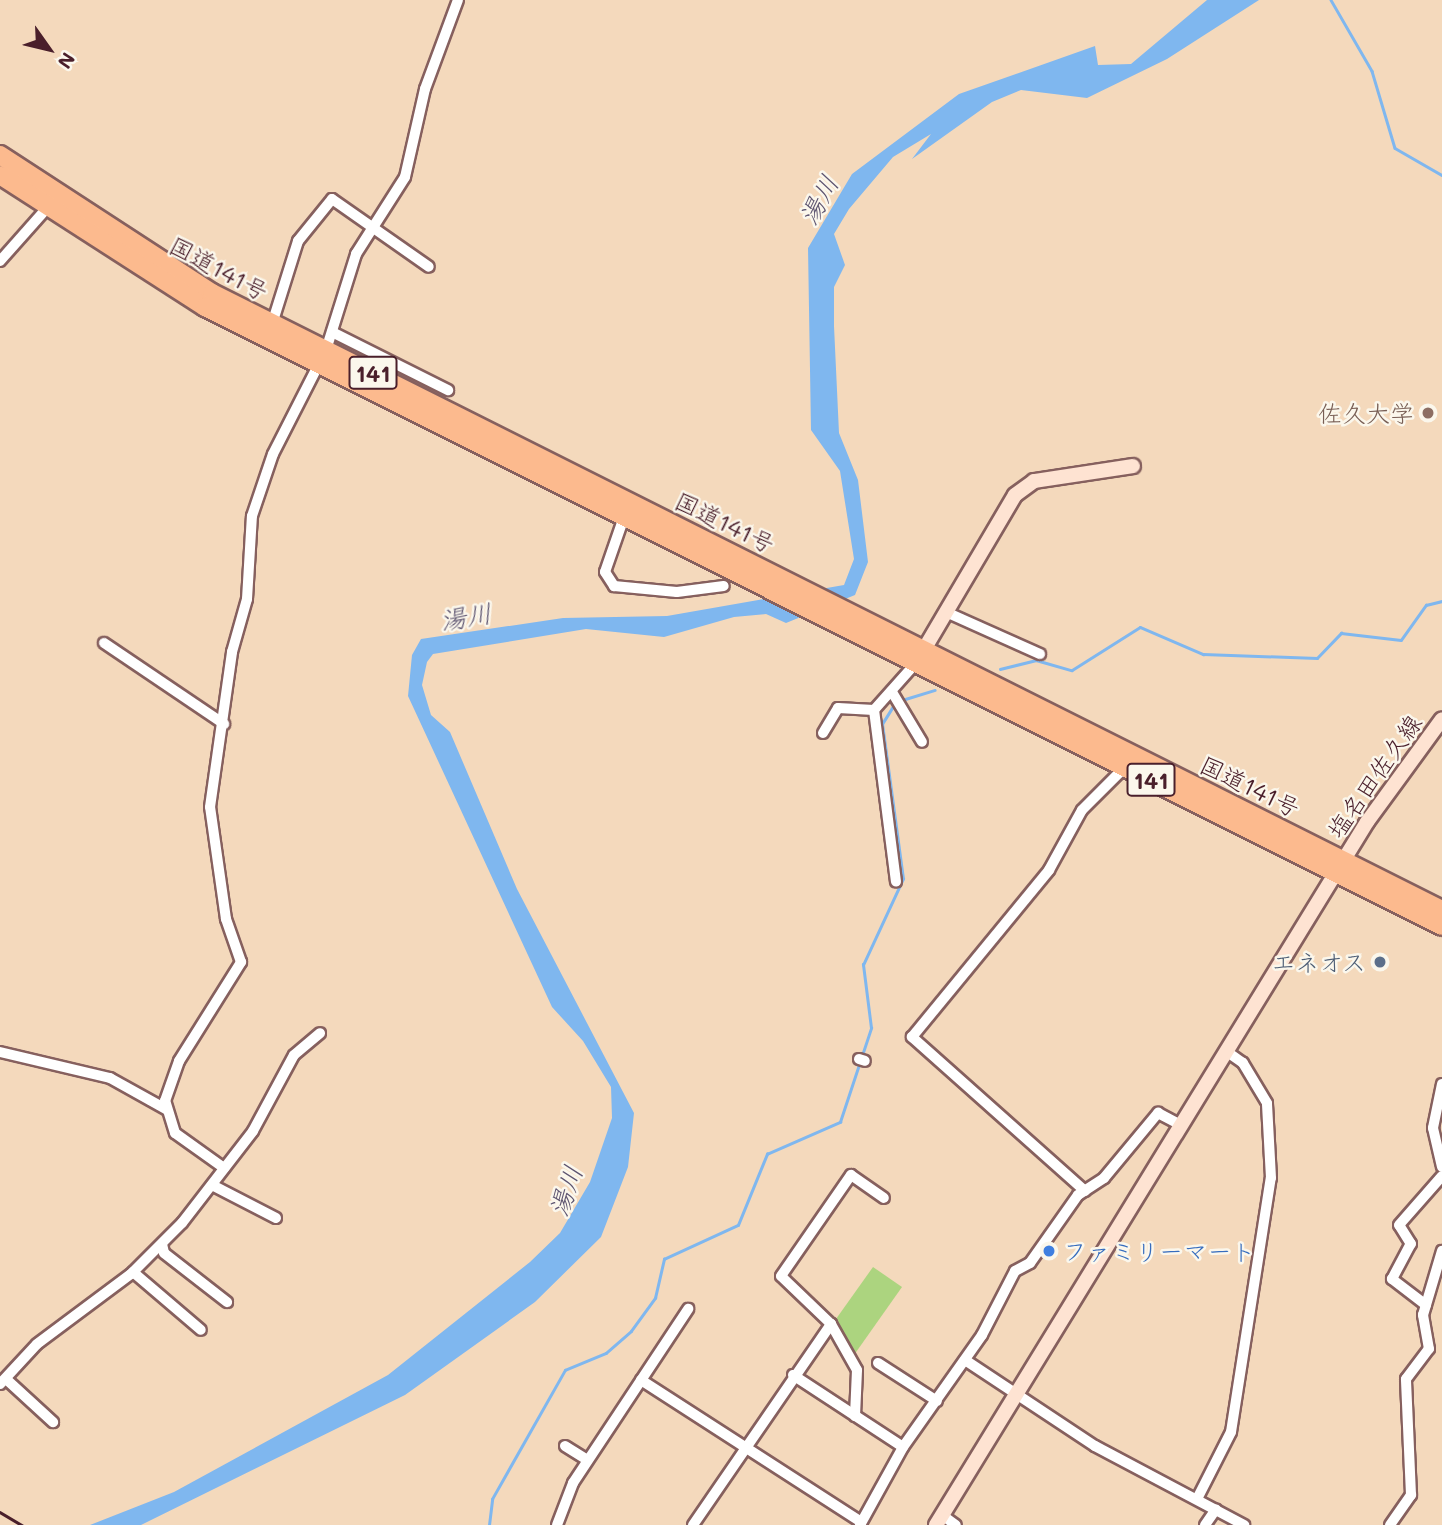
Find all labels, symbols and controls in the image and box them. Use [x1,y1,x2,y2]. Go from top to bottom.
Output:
north arrow [14,14,84,84]
text: N [52,48,81,74]
water label: 湯川 [793,170,845,230]
street label: 国道141号 [165,230,273,306]
road number: 141 [348,354,398,392]
place label: 佐久大学 [1318,399,1414,427]
marker: 佐久大学 [1420,405,1436,421]
street label: 国道141号 [670,485,780,559]
water label: 湯川 [438,598,494,636]
street label: 塩名田佐久線 [1321,709,1427,843]
street label: 国道141号 [1195,749,1305,823]
road number: 141 [1126,760,1176,800]
place label: エネオス [1270,948,1366,976]
marker: エネオス [1372,954,1388,970]
water label: 湯川 [543,1161,589,1221]
place label: ファミリーマート [1063,1237,1255,1265]
marker: ファミリーマート [1041,1243,1057,1259]

